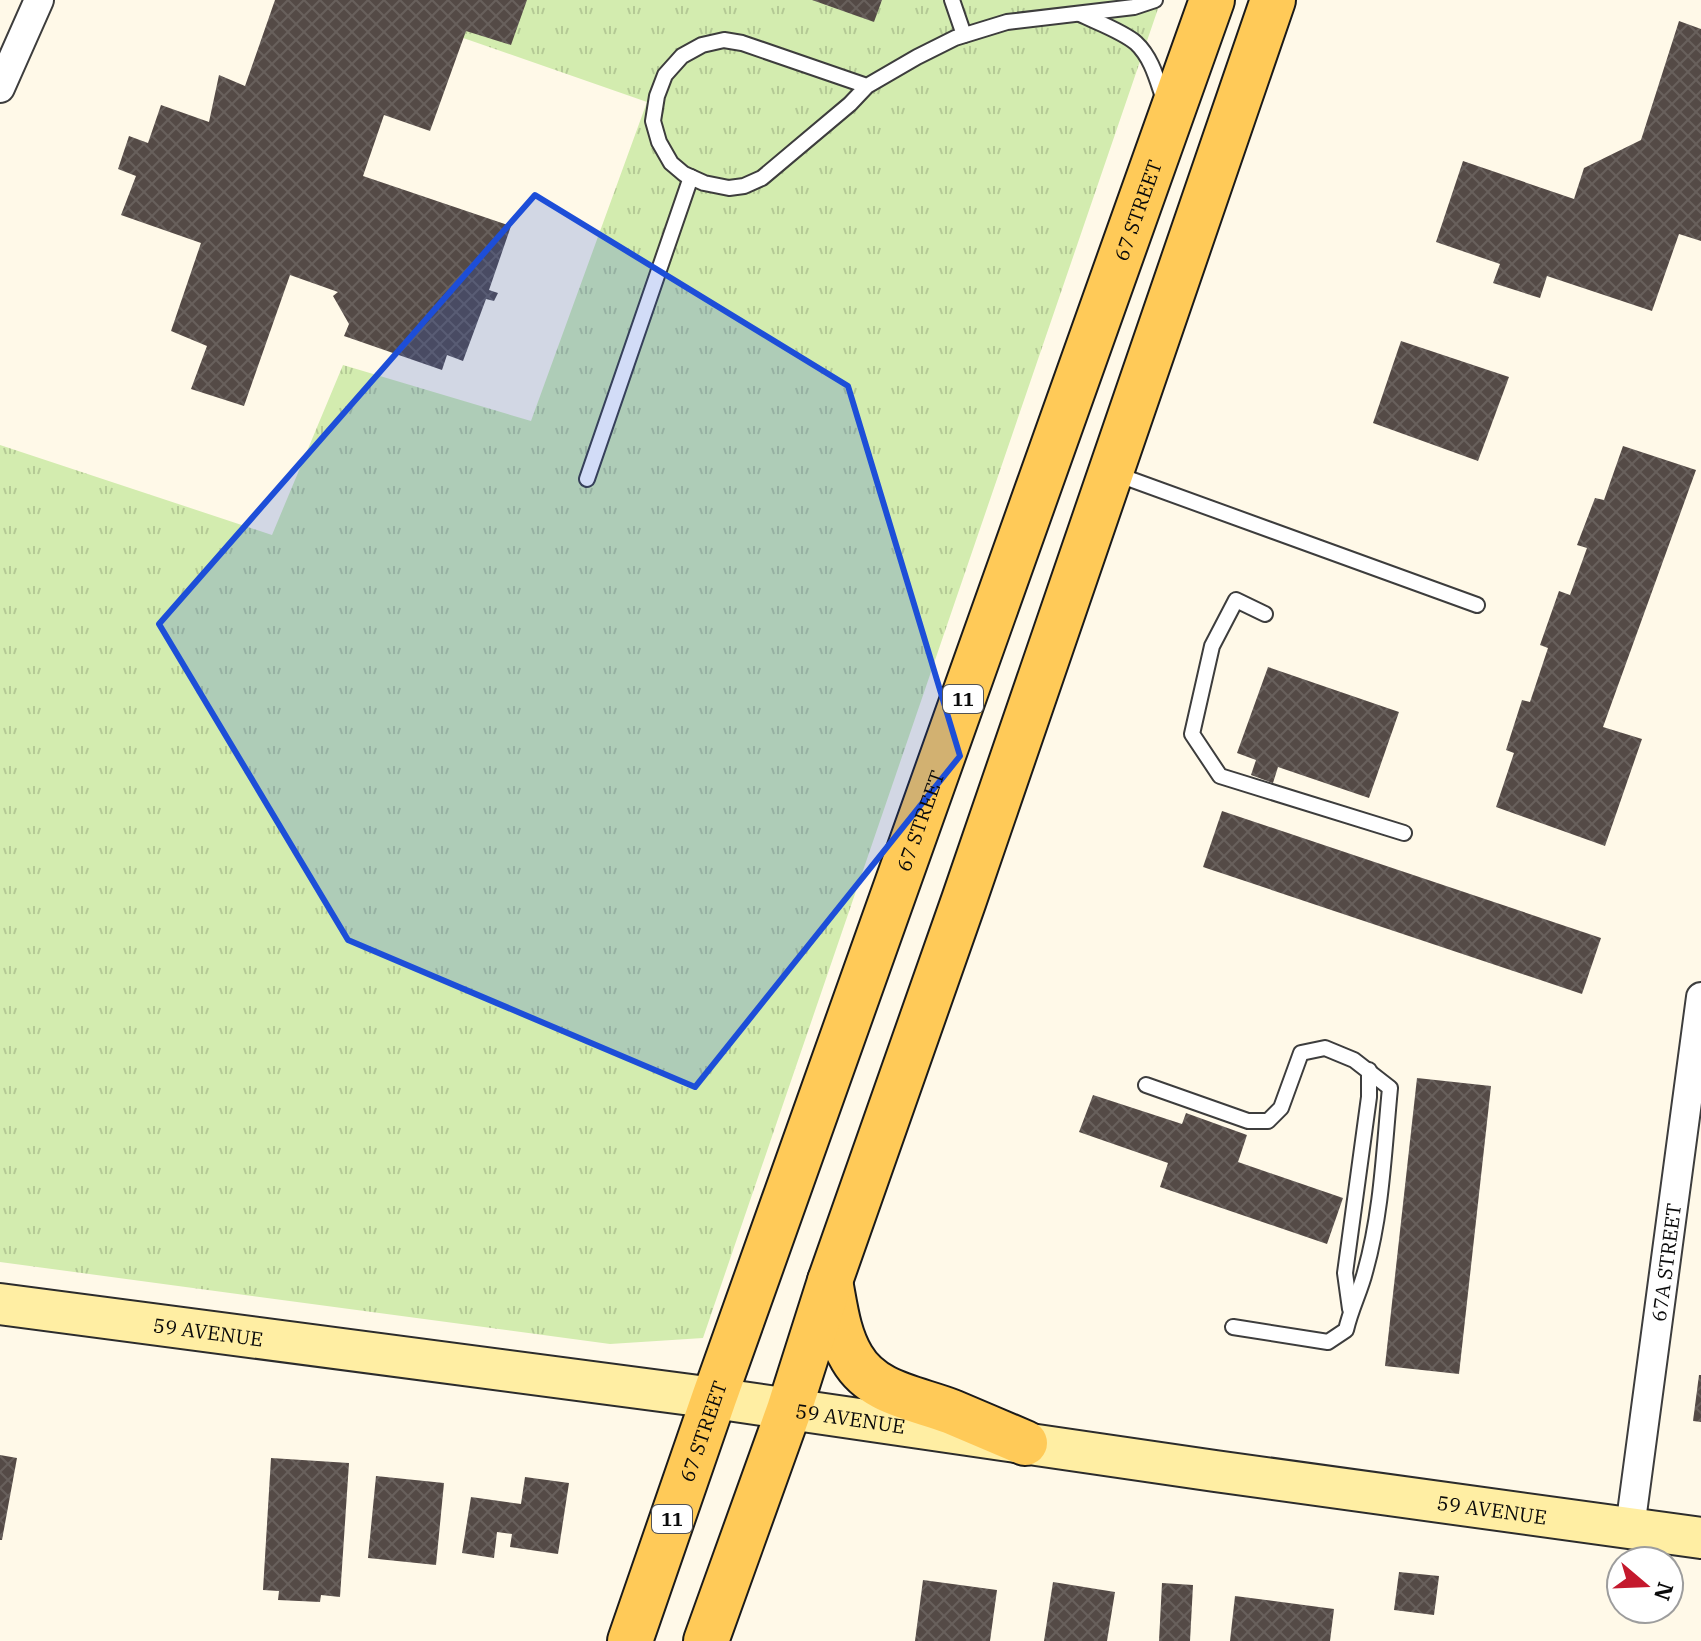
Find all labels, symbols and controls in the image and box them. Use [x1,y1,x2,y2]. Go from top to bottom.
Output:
street label: 67 STREET [1107,156,1168,264]
road number: 11 [943,685,983,713]
street label: 67 STREET [889,766,950,875]
street label: 67A STREET [1644,1202,1687,1323]
street label: 59 AVENUE [152,1311,265,1352]
street label: 67 STREET [673,1377,733,1485]
street label: 59 AVENUE [794,1397,907,1439]
street label: 59 AVENUE [1435,1488,1549,1530]
road number: 11 [652,1505,692,1533]
north arrow [1605,1545,1685,1625]
text: N [1648,1579,1681,1605]

